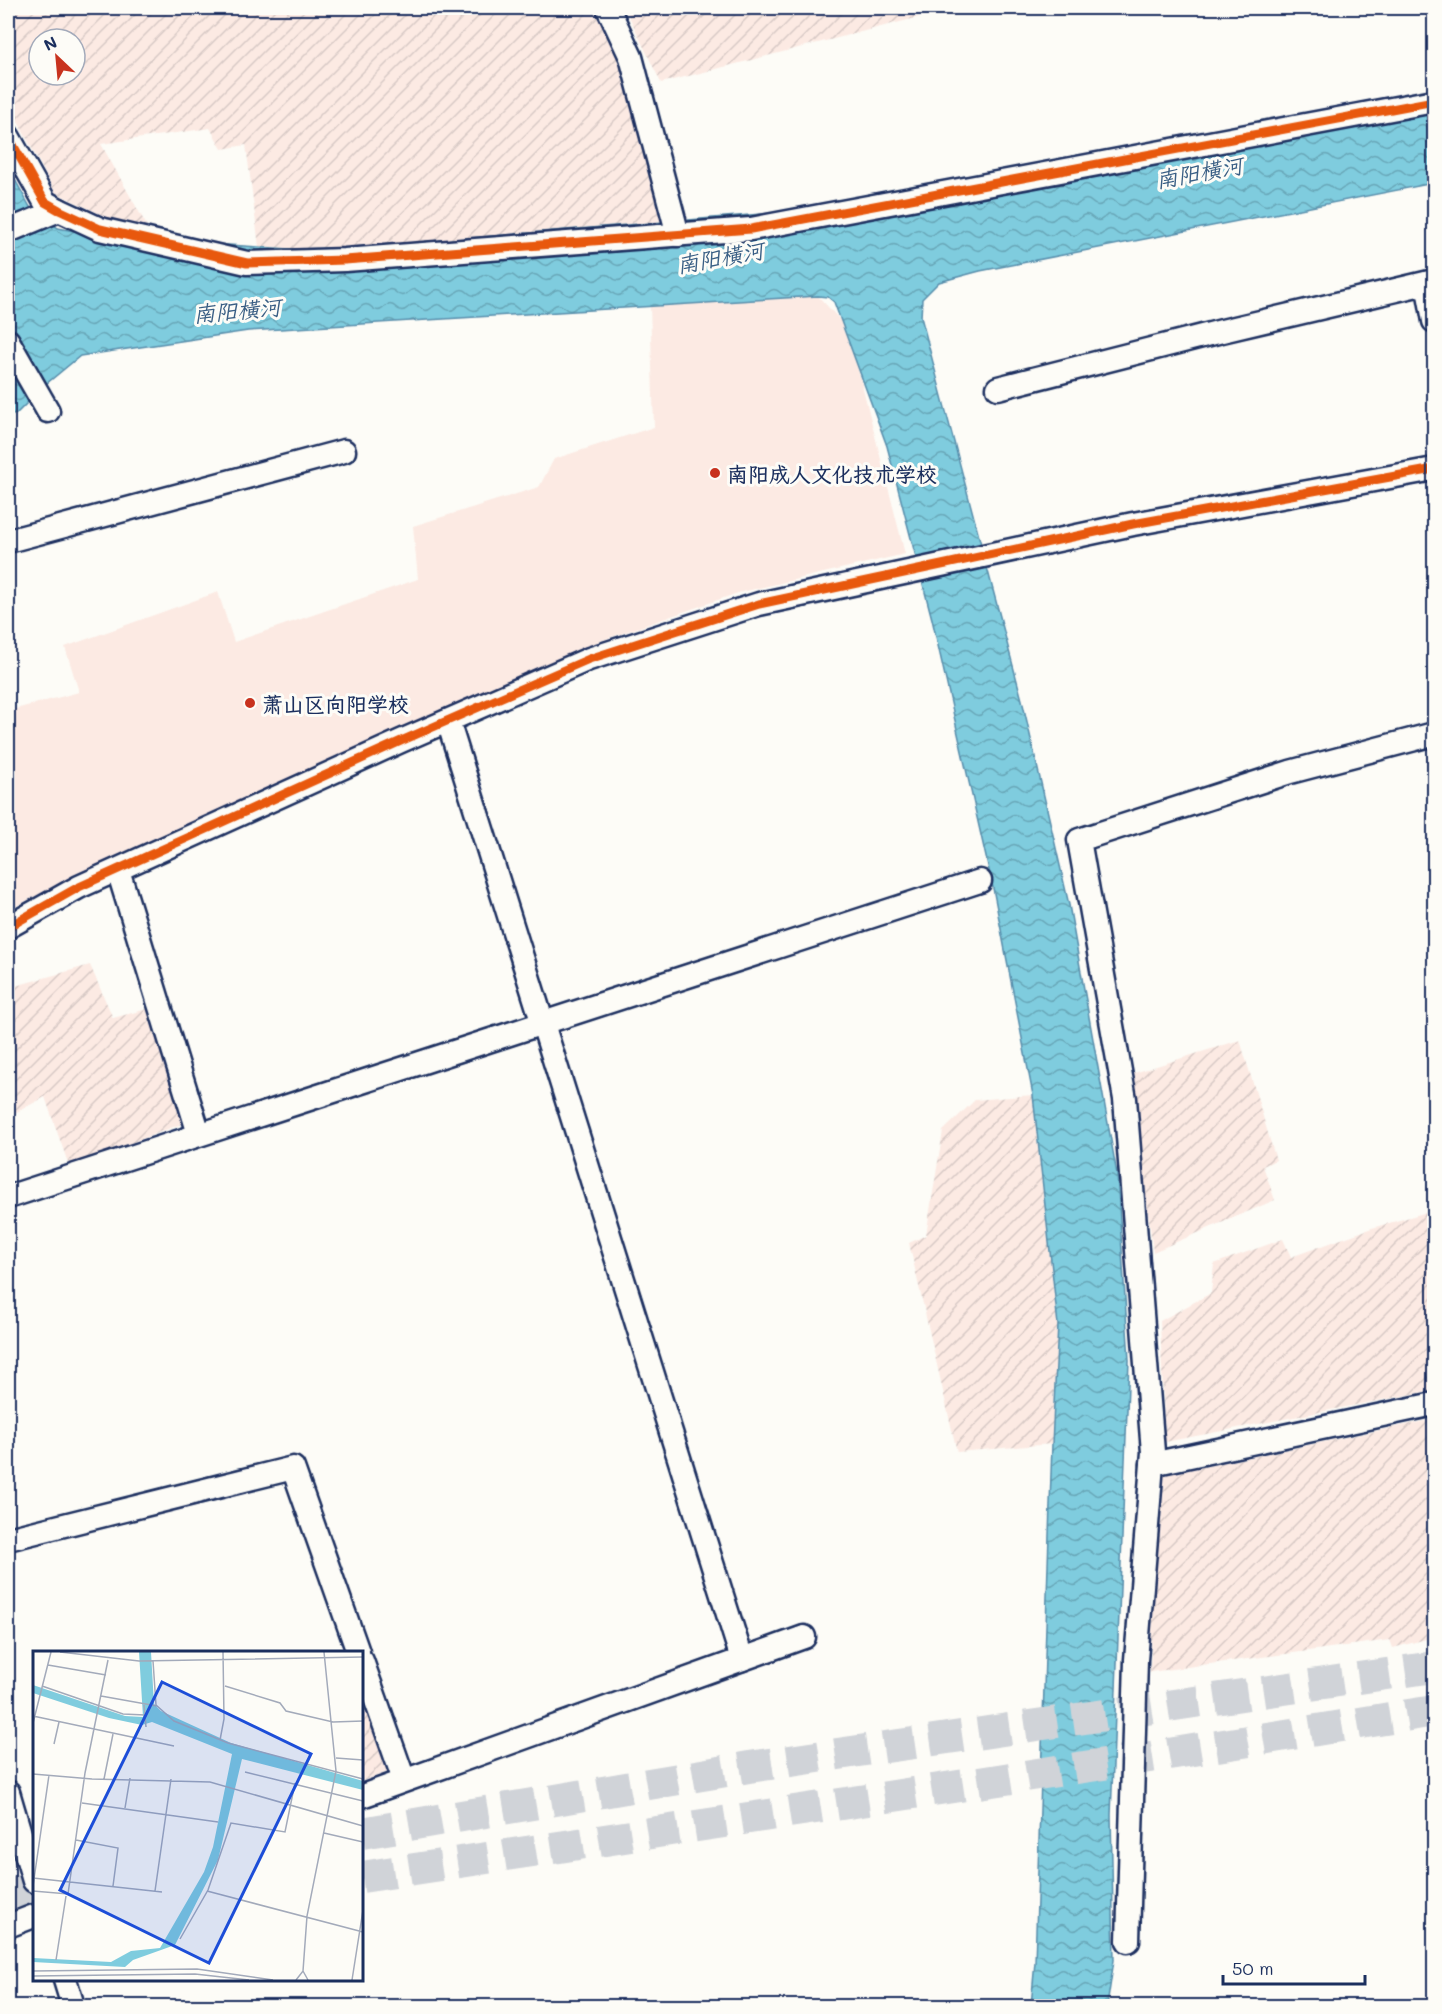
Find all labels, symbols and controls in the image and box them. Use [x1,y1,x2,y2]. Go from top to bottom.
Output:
north arrow [27,27,87,87]
text: N [40,31,60,55]
water label: 南阳横河 [1153,150,1248,194]
water label: 南阳横河 [674,235,769,279]
water label: 南阳横河 [192,291,285,328]
place label: 南阳成人文化技术学校 [727,460,937,487]
marker: 南阳成人文化技术学校 [708,466,722,480]
place label: 萧山区向阳学校 [262,690,409,717]
marker: 萧山区向阳学校 [243,696,257,710]
inset map [33,1651,363,1981]
scale bar [1223,1948,1366,1986]
text: 50 m [1232,1956,1274,1980]

